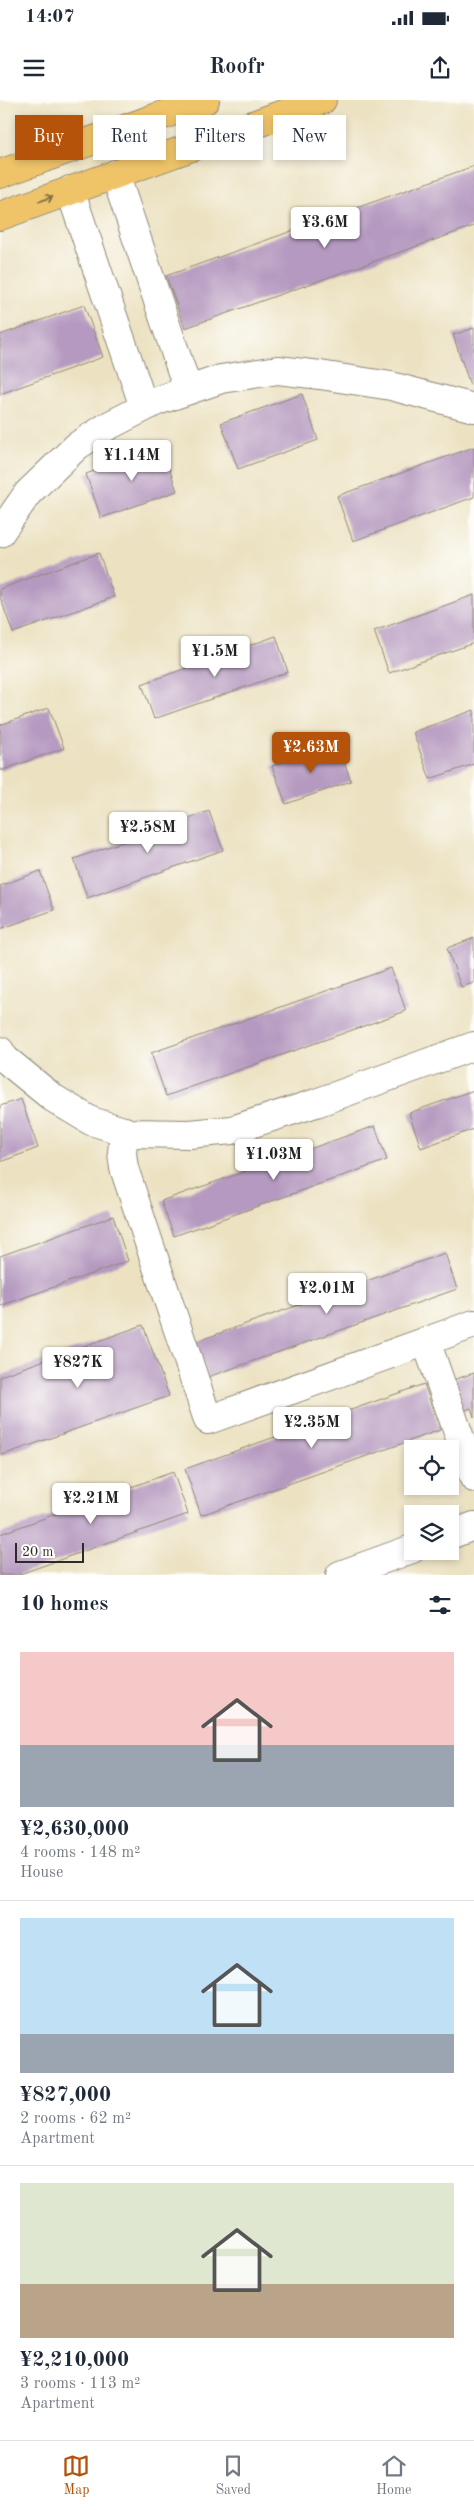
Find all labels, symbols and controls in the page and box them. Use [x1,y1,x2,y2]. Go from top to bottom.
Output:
text: 14:07 [25,8,74,27]
icon: menu [20,54,48,82]
icon: share [426,54,454,82]
text: Roofr [209,56,265,78]
chip: Buy [15,115,83,160]
chip: Rent [93,115,166,160]
chip: Filters [176,115,263,160]
chip: New [273,115,346,160]
one-way arrow [37,194,53,203]
pin: ¥3.6M [290,206,360,249]
text: ¥3.6M [302,215,348,231]
pin: ¥1.14M [91,440,173,482]
text: ¥1.14M [104,448,160,464]
pin: ¥1.5M [180,636,250,678]
text: ¥1.5M [192,644,238,660]
pin: ¥2.63M [270,732,352,774]
text: ¥2.63M [283,740,339,756]
pin: ¥2.58M [107,812,189,854]
text: ¥2.58M [120,820,176,836]
pin: ¥1.03M [233,1138,315,1181]
text: ¥1.03M [246,1147,302,1163]
pin: ¥2.01M [286,1272,368,1315]
text: ¥2.01M [299,1281,355,1297]
pin: ¥827K [43,1346,113,1389]
text: ¥827K [53,1355,103,1371]
pin: ¥2.35M [271,1406,353,1449]
text: ¥2.35M [284,1415,340,1431]
map controls [404,1440,459,1560]
button: locate [404,1440,459,1495]
pin: ¥2.21M [50,1482,132,1525]
text: ¥2.21M [63,1491,119,1507]
button: layers [404,1505,459,1560]
scale bar [15,1540,84,1563]
text: 20 m [22,1545,53,1559]
icon: filters [426,1591,454,1619]
text: 10 homes [20,1594,108,1615]
icon: home [192,1685,282,1775]
text: ¥2,630,000 [20,1819,129,1840]
text: 4 rooms · 148 m² [20,1845,140,1861]
text: House [20,1865,63,1881]
icon: home [192,1950,282,2040]
text: ¥827,000 [20,2085,111,2106]
text: 2 rooms · 62 m² [20,2111,131,2127]
text: Apartment [20,2131,95,2147]
icon: home [192,2215,282,2305]
text: ¥2,210,000 [20,2350,129,2371]
text: 3 rooms · 113 m² [20,2376,140,2392]
text: Apartment [20,2396,95,2412]
tab: Map [62,2452,90,2499]
tab: Saved [215,2452,251,2499]
tab: Home [376,2452,412,2499]

